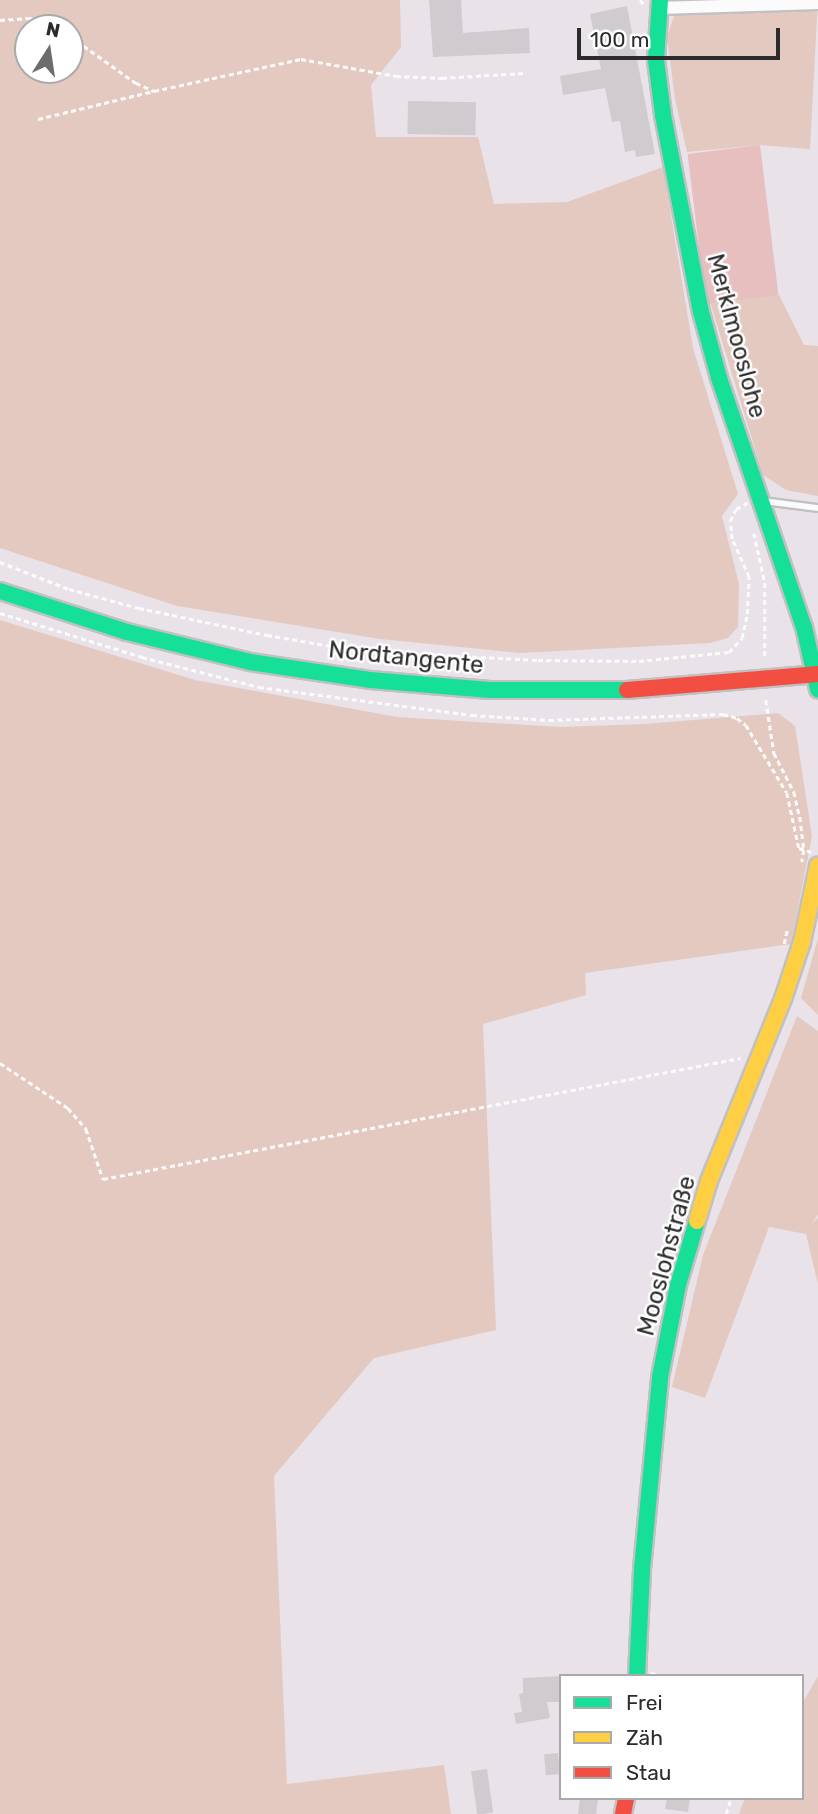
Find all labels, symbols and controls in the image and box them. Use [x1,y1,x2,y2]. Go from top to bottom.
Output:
north arrow [14,14,84,84]
scale bar [580,14,783,58]
text: N [44,17,62,43]
text: 100 m [590,27,649,52]
street label: Merklmooslohe [700,251,772,421]
street label: Nordtangente [327,636,485,680]
street label: Mooslohstraße [632,1173,702,1339]
legend [559,1674,804,1800]
text: Frei [626,1690,663,1715]
text: Zäh [626,1725,663,1750]
text: Stau [626,1760,672,1785]

